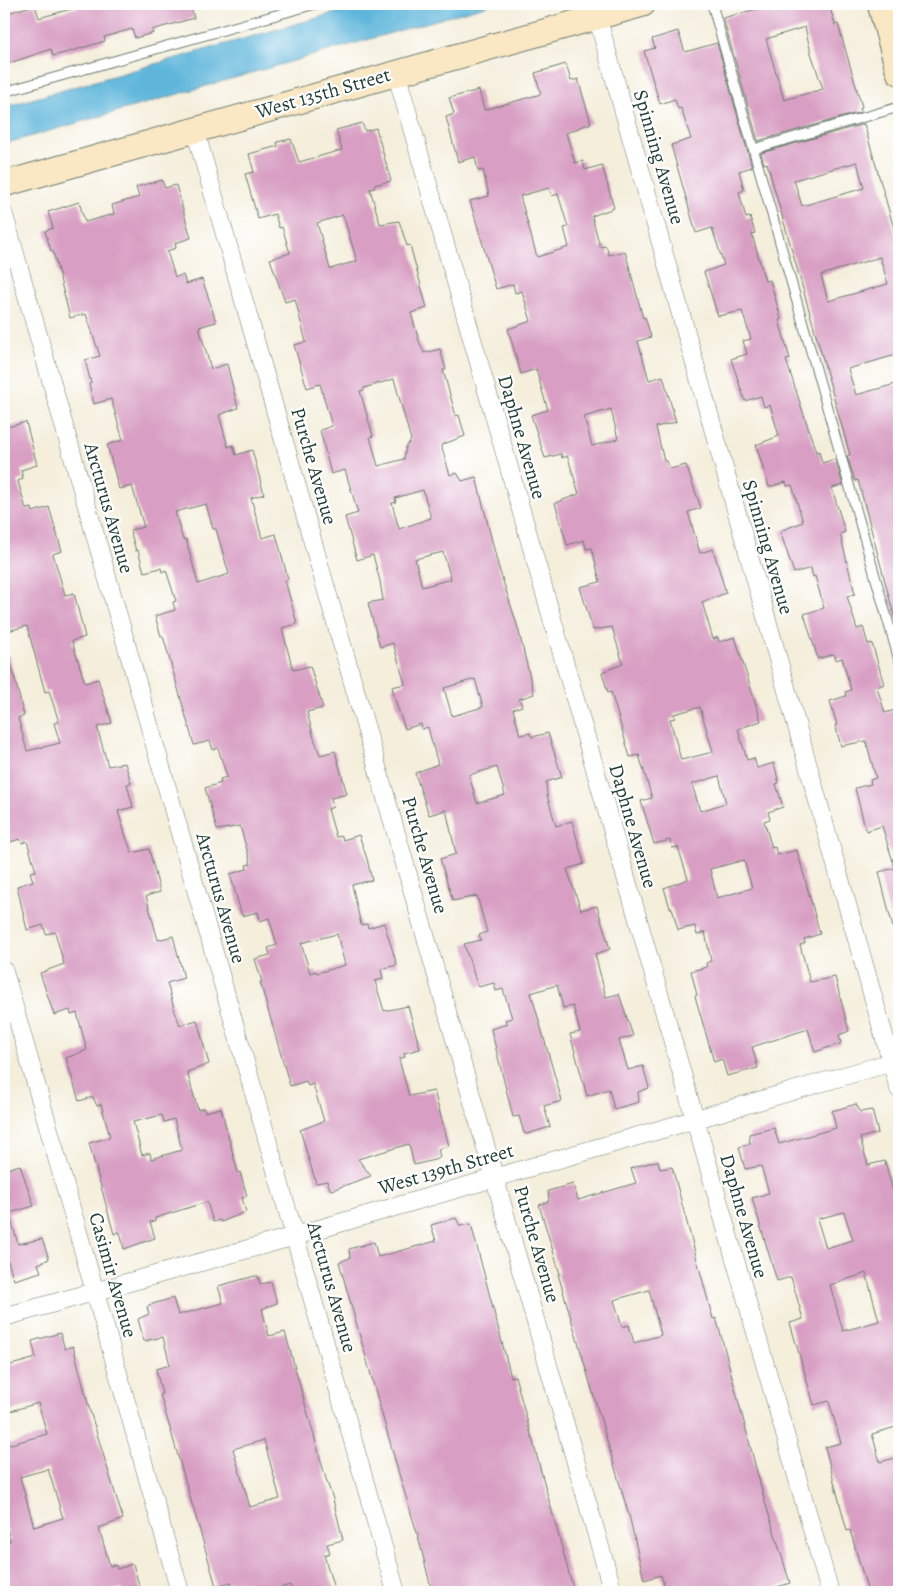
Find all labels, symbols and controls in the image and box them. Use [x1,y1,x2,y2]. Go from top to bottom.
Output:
street label: West 135th Street [252,61,394,125]
street label: Spinning Avenue [627,87,691,227]
street label: Daphne Avenue [491,372,553,502]
street label: Purche Avenue [284,404,344,528]
street label: Arcturus Avenue [77,439,141,576]
street label: Spinning Avenue [736,477,800,617]
street label: Daphne Avenue [602,761,664,891]
street label: Purche Avenue [395,793,455,917]
street label: Arcturus Avenue [189,829,253,966]
street label: West 139th Street [374,1137,517,1201]
street label: Daphne Avenue [713,1151,775,1281]
street label: Purche Avenue [507,1182,567,1306]
street label: Casimir Avenue [82,1209,144,1341]
street label: Arcturus Avenue [300,1218,364,1355]

